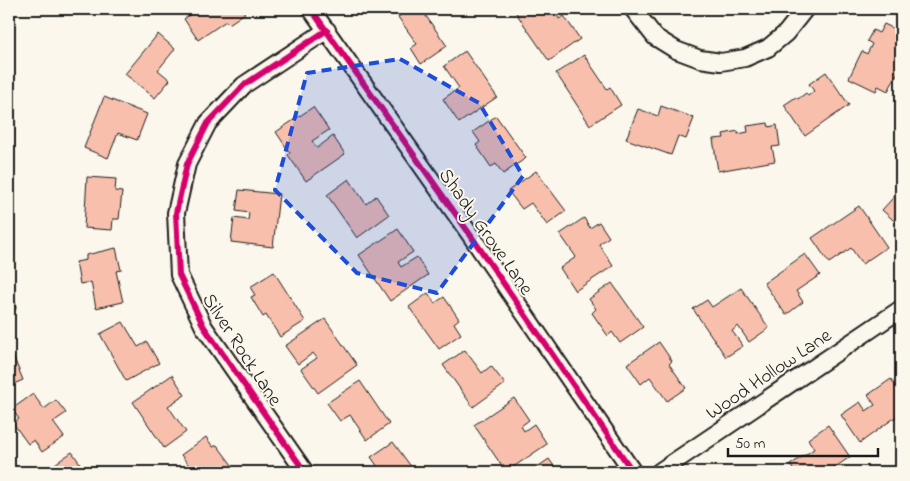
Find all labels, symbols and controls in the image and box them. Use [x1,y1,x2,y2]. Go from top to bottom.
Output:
street label: Shady Grove Lane [430,163,540,302]
street label: Silver Rock Lane [194,288,288,413]
street label: Wood Hollow Lane [701,322,838,428]
scale bar [728,426,878,458]
text: 50 m [735,433,766,455]

